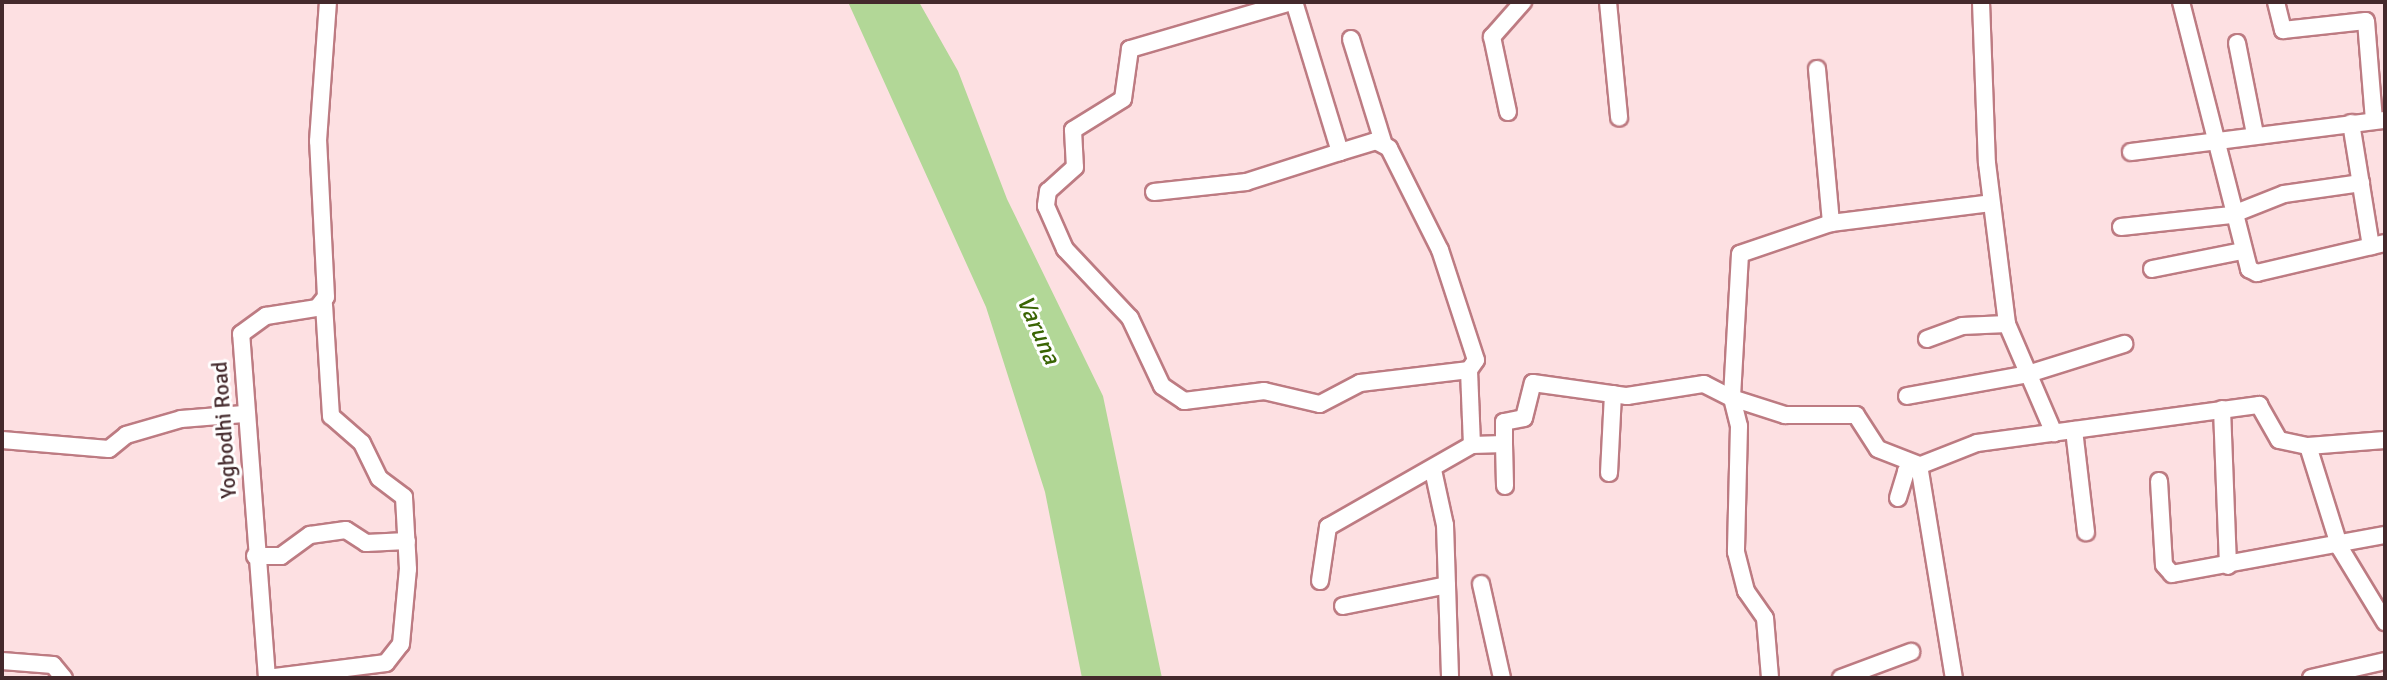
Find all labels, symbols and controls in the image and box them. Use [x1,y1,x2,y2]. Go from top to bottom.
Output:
water label: Varuna [1010,291,1066,369]
street label: Yogbodhi Road [206,361,242,499]

